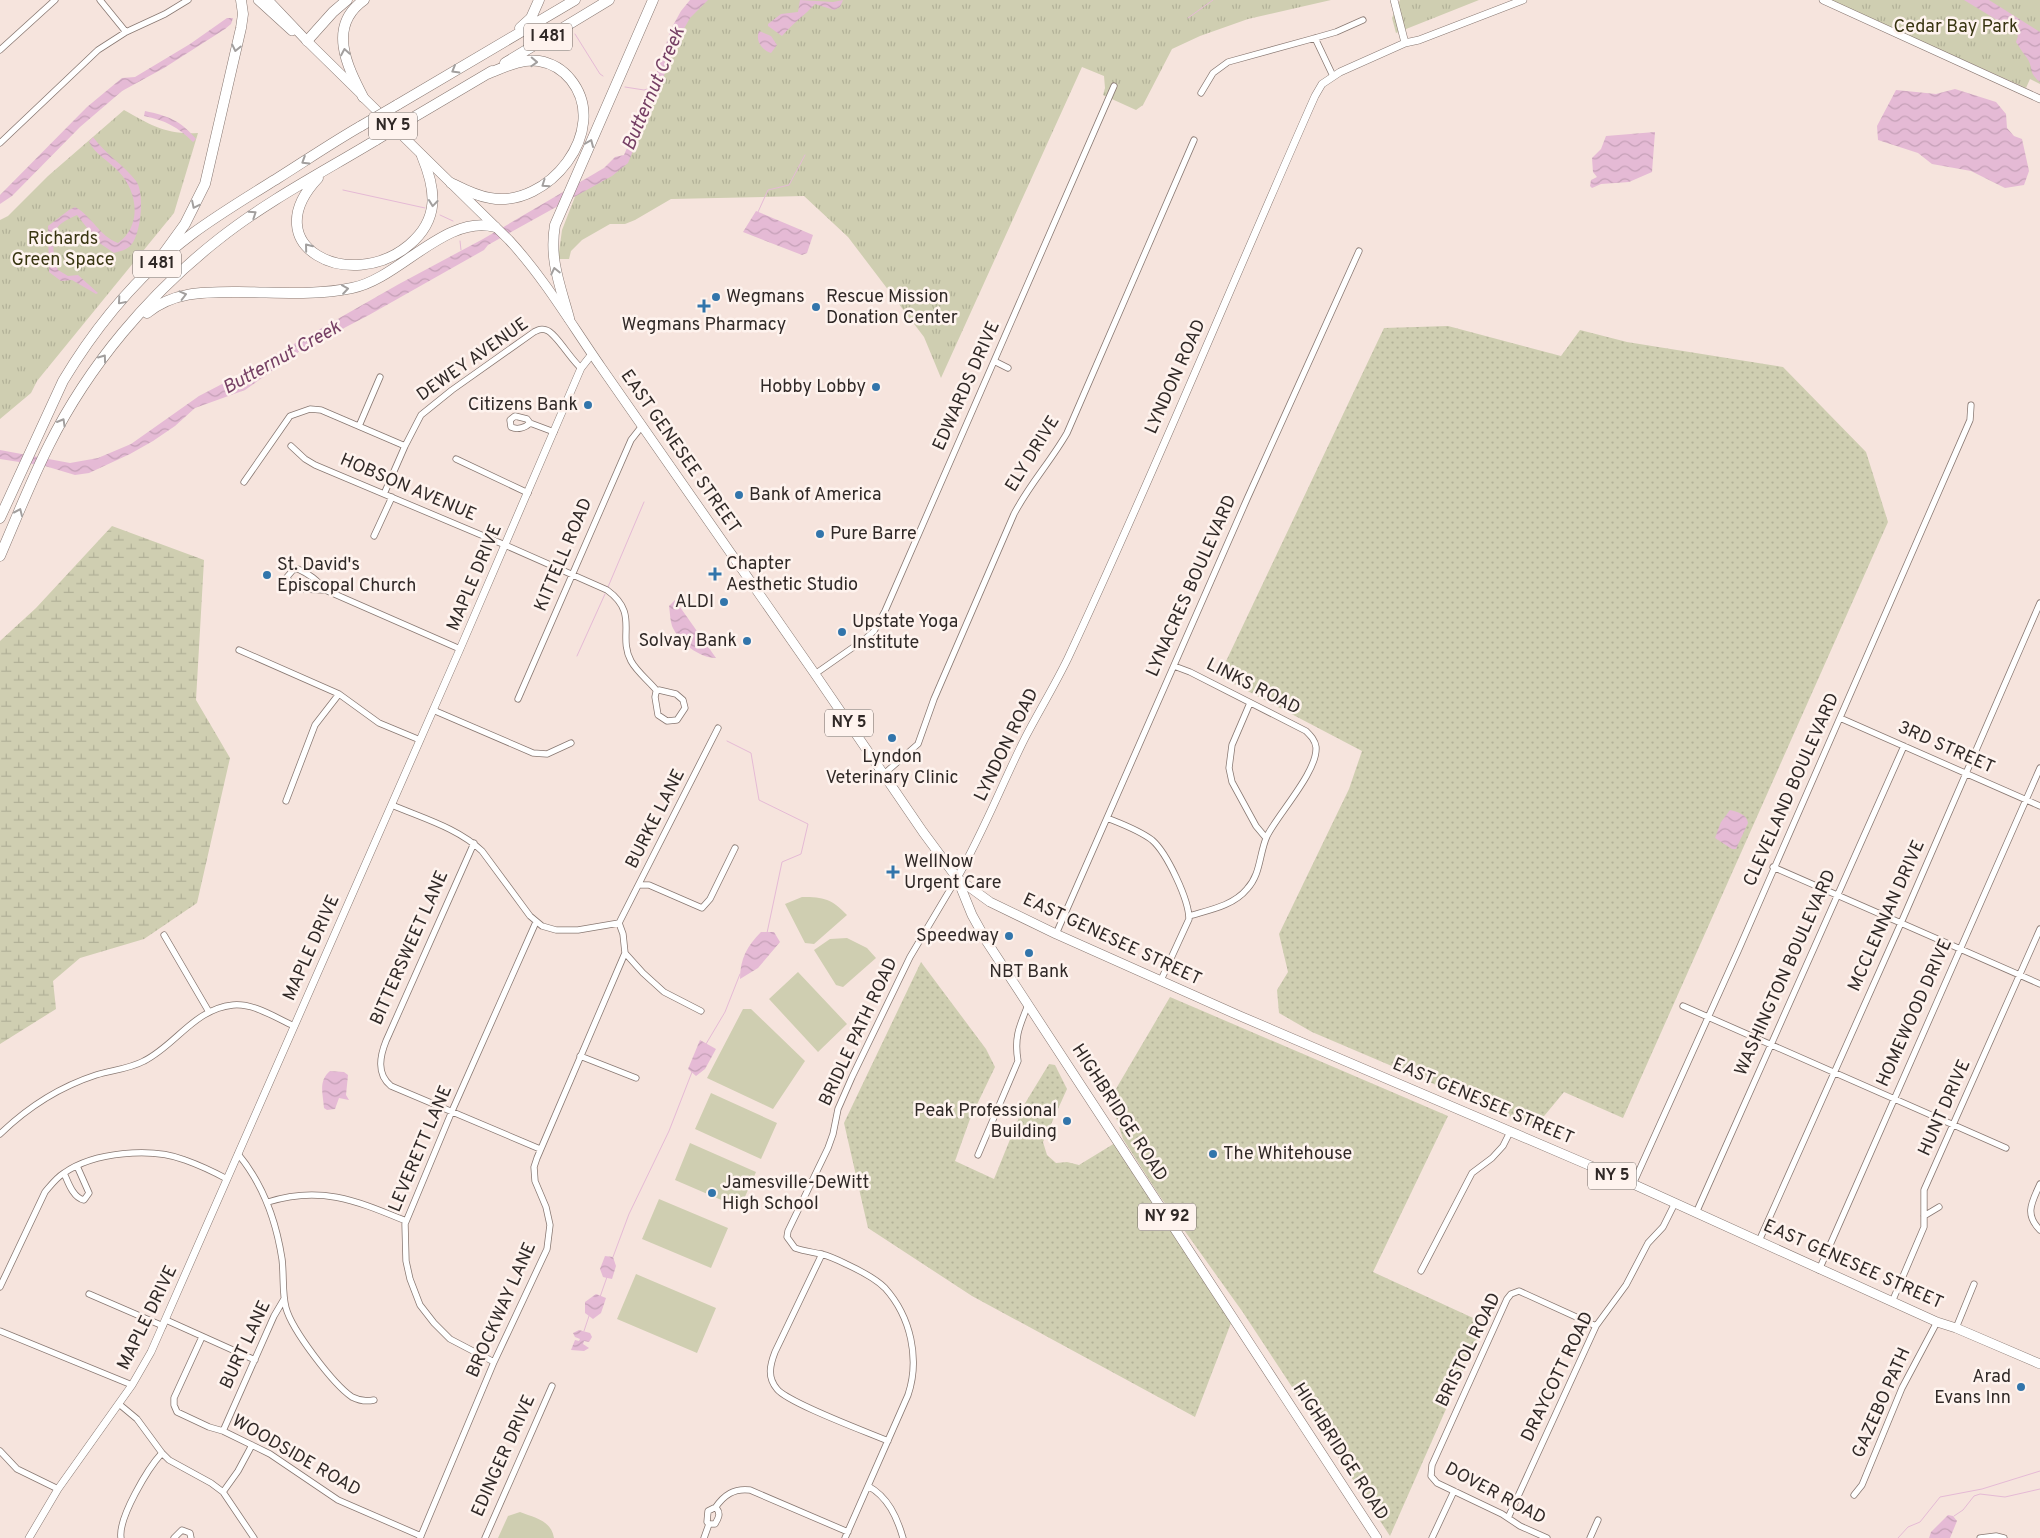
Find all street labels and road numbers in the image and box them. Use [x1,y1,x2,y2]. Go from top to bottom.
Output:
road number: I 481 [524,24,572,51]
road number: NY 5 [369,112,417,140]
road number: I 481 [133,250,181,278]
street label: DEWEY AVENUE [413,313,533,407]
street label: LYNDON ROAD [1140,316,1212,438]
street label: EDWARDS DRIVE [928,318,1006,454]
street label: EAST GENESEE STREET [615,366,745,538]
street label: ELY DRIVE [1001,412,1065,496]
street label: HOBSON AVENUE [336,449,480,527]
street label: LYNACRES BOULEVARD [1142,492,1242,680]
street label: KITTELL ROAD [530,495,598,615]
street label: MAPLE DRIVE [442,521,508,635]
street label: LINKS ROAD [1202,653,1304,721]
street label: LYNDON ROAD [970,685,1044,805]
street label: CLEVELAND BOULEVARD [1739,690,1845,890]
road number: NY 5 [825,710,873,736]
street label: 3RD STREET [1894,716,1998,780]
street label: BURKE LANE [621,765,691,873]
street label: MCCLENNAN DRIVE [1843,837,1931,995]
street label: WASHINGTON BOULEVARD [1730,866,1842,1080]
street label: BITTERSWEET LANE [366,867,454,1029]
street label: EAST GENESEE STREET [1019,888,1205,992]
street label: MAPLE DRIVE [278,891,346,1005]
street label: HOMEWOOD DRIVE [1872,935,1958,1091]
street label: BRIDLE PATH ROAD [814,954,904,1110]
street label: HIGHBRIDGE ROAD [1066,1040,1172,1186]
street label: EAST GENESEE STREET [1389,1053,1577,1151]
street label: HUNT DRIVE [1914,1056,1976,1160]
street label: LEVERETT LANE [384,1082,458,1216]
road number: NY 5 [1588,1162,1636,1190]
road number: NY 92 [1138,1204,1196,1230]
street label: EAST GENESEE STREET [1759,1215,1947,1315]
street label: BROCKWAY LANE [462,1239,542,1381]
street label: MAPLE DRIVE [113,1262,183,1374]
street label: BRISTOL ROAD [1431,1289,1507,1411]
street label: BURT LANE [215,1297,277,1393]
street label: DRAYCOTT ROAD [1517,1308,1599,1446]
street label: GAZEBO PATH [1847,1344,1917,1462]
street label: HIGHBRIDGE ROAD [1287,1379,1393,1525]
street label: EDINGER DRIVE [467,1391,541,1521]
street label: WOODSIDE ROAD [227,1410,365,1502]
street label: DOVER ROAD [1441,1458,1549,1530]

